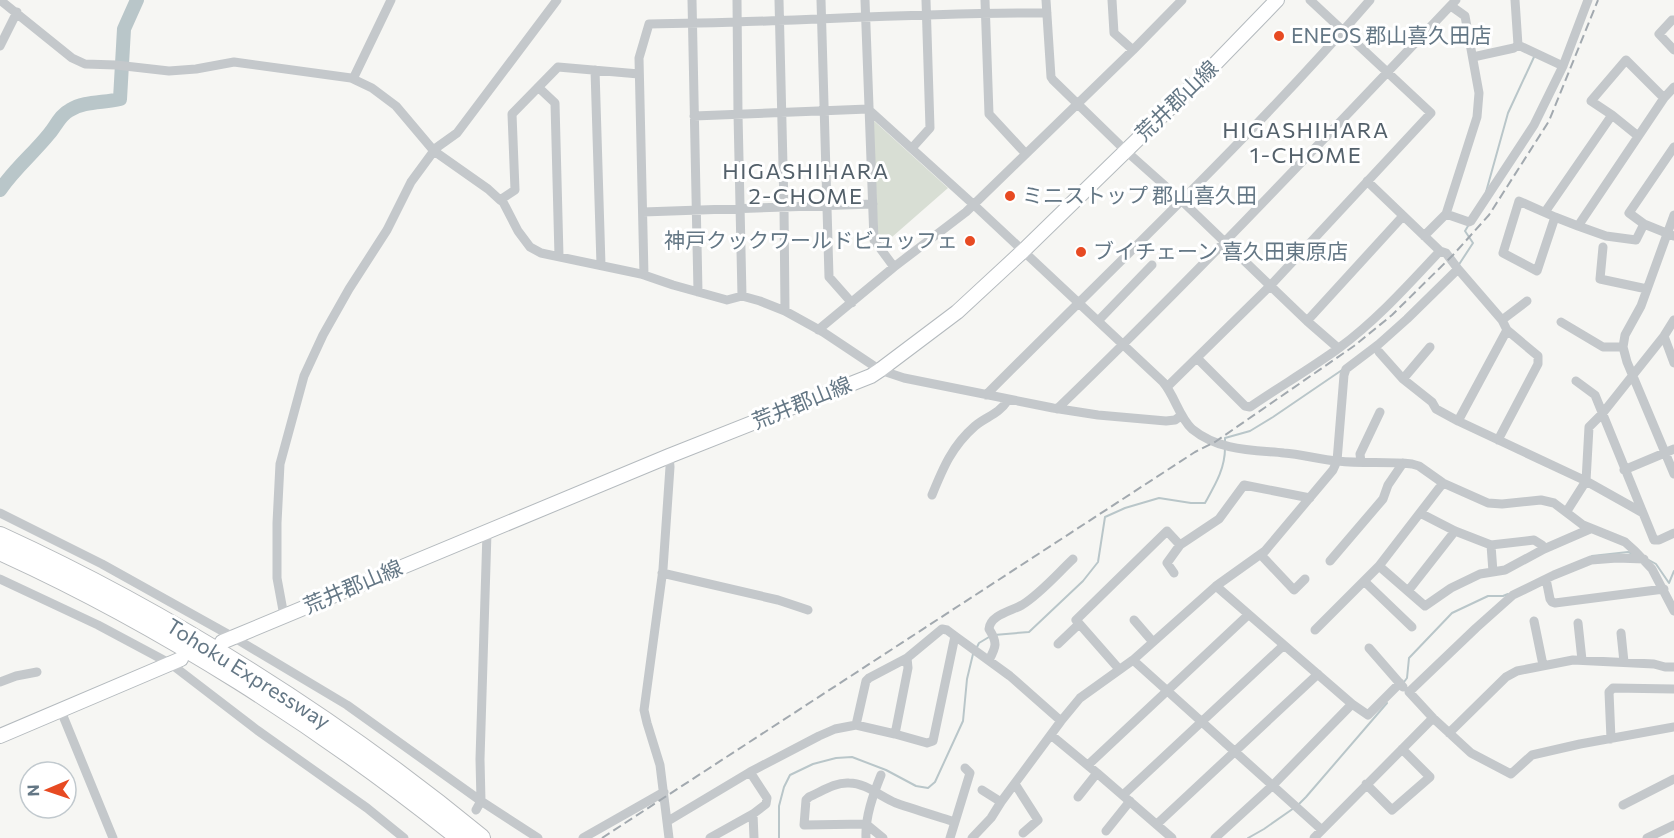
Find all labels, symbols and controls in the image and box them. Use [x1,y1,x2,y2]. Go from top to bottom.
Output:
place label: ENEOS 郡山喜久田店 [1291,22,1491,47]
marker: ENEOS 郡山喜久田店 [1272,29,1286,43]
street label: 荒井郡山線 [1130,54,1222,145]
district label: HIGASHIHARA 1-CHOME [1222,116,1390,168]
district label: HIGASHIHARA 2-CHOME [722,157,890,209]
place label: ミニストップ 郡山喜久田 [1022,182,1257,207]
marker: ミニストップ 郡山喜久田 [1003,189,1017,203]
place label: 神戸クックワールドビュッフェ [664,227,958,252]
marker: 神戸クックワールドビュッフェ [963,234,977,248]
place label: ブイチェーン 喜久田東原店 [1093,238,1348,263]
marker: ブイチェーン 喜久田東原店 [1074,245,1088,259]
street label: 荒井郡山線 [748,370,855,433]
street label: 荒井郡山線 [299,554,406,618]
street label: Tohoku Expressway [162,612,335,733]
north arrow [18,760,78,820]
text: N [23,784,42,797]

